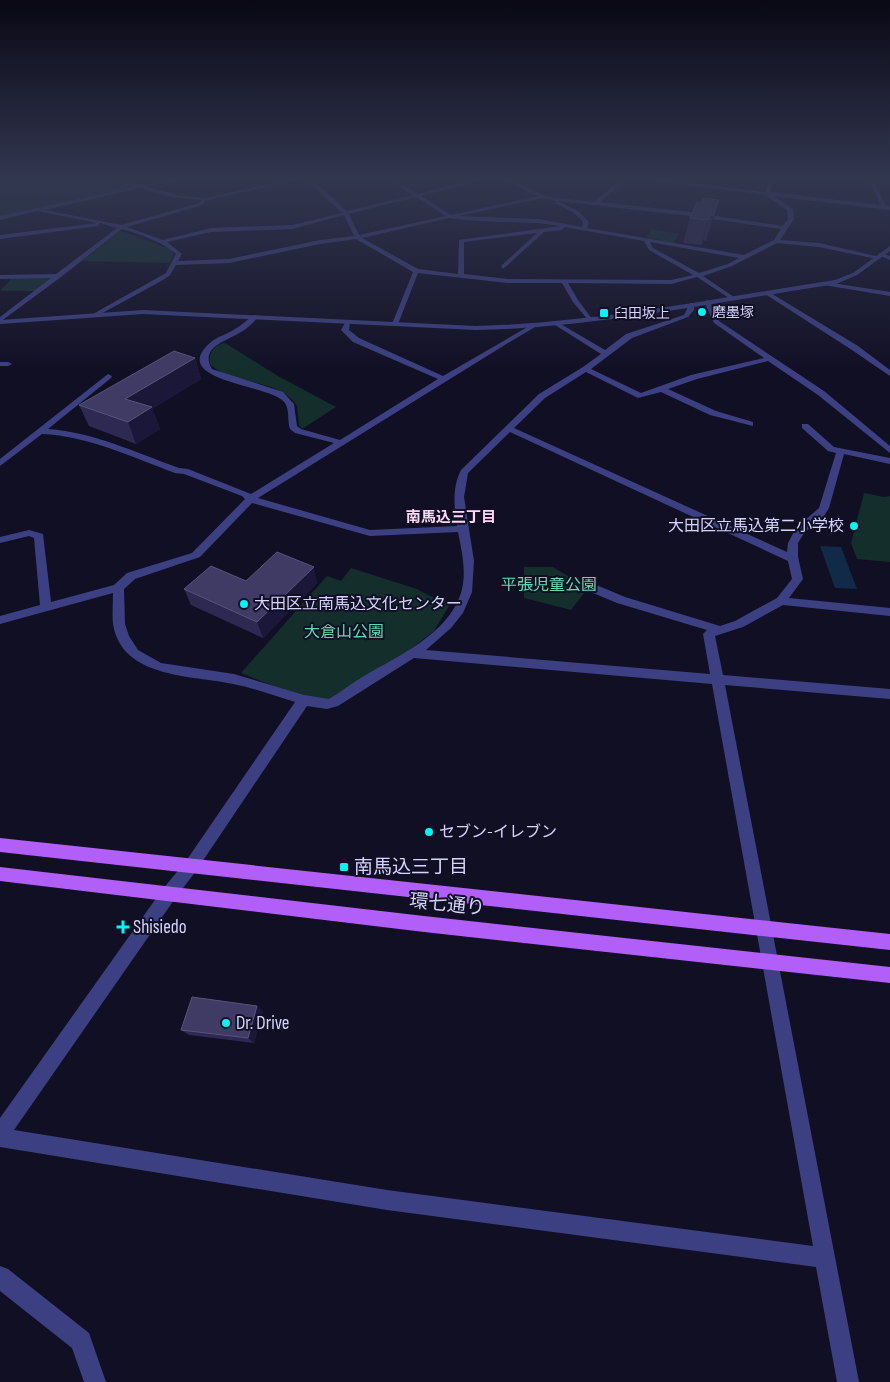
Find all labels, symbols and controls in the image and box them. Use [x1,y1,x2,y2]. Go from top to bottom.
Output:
place label: 磨墨塚 [712,304,754,321]
place label: 臼田坂上 [614,305,670,322]
marker: 磨墨塚 [696,306,708,318]
marker: 臼田坂上 [598,307,610,319]
district label: 南馬込三丁目 [406,508,496,527]
place label: 大田区立馬込第二小学校 [668,517,844,536]
marker: 大田区立馬込第二小学校 [848,520,860,532]
park label: 平張児童公園 [501,576,597,595]
place label: 大田区立南馬込文化センター [254,595,462,614]
marker: 大田区立南馬込文化センター [238,598,250,610]
park label: 大倉山公園 [304,623,384,642]
place label: セブン-イレブン [439,823,557,842]
marker: セブン-イレブン [423,826,435,838]
place label: 南馬込三丁目 [354,856,468,879]
marker: 南馬込三丁目 [338,861,350,873]
street label: 環七通り [408,890,486,920]
place label: Shisiedo [133,916,187,939]
marker: Shisiedo [117,921,129,933]
place label: Dr. Drive [236,1012,290,1035]
marker: Dr. Drive [220,1017,232,1029]

